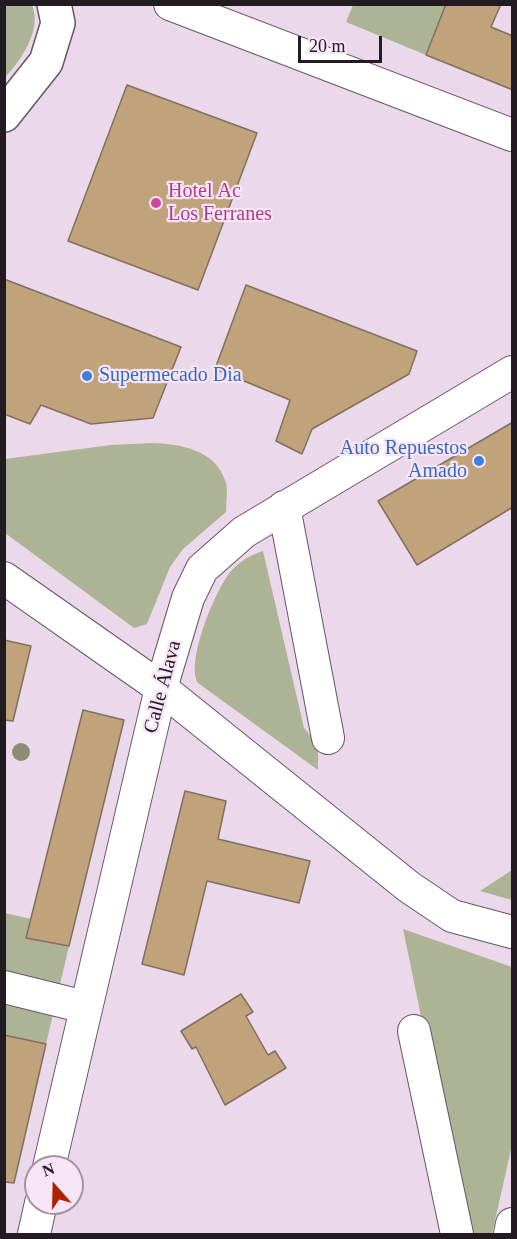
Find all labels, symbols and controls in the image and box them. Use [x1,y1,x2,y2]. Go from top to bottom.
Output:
scale bar [301,24,385,62]
text: 20 m [309,36,346,56]
place label: Hotel Ac Los Ferranes [168,180,272,227]
marker: Hotel Ac Los Ferranes [149,196,163,210]
place label: Supermecado Dia [99,364,242,388]
marker: Supermecado Dia [80,369,94,383]
place label: Auto Repuestos Amado [340,437,467,484]
marker: Auto Repuestos Amado [472,454,486,468]
street label: Calle Álava [139,638,187,736]
north arrow [24,1155,84,1215]
text: N [40,1160,57,1179]

